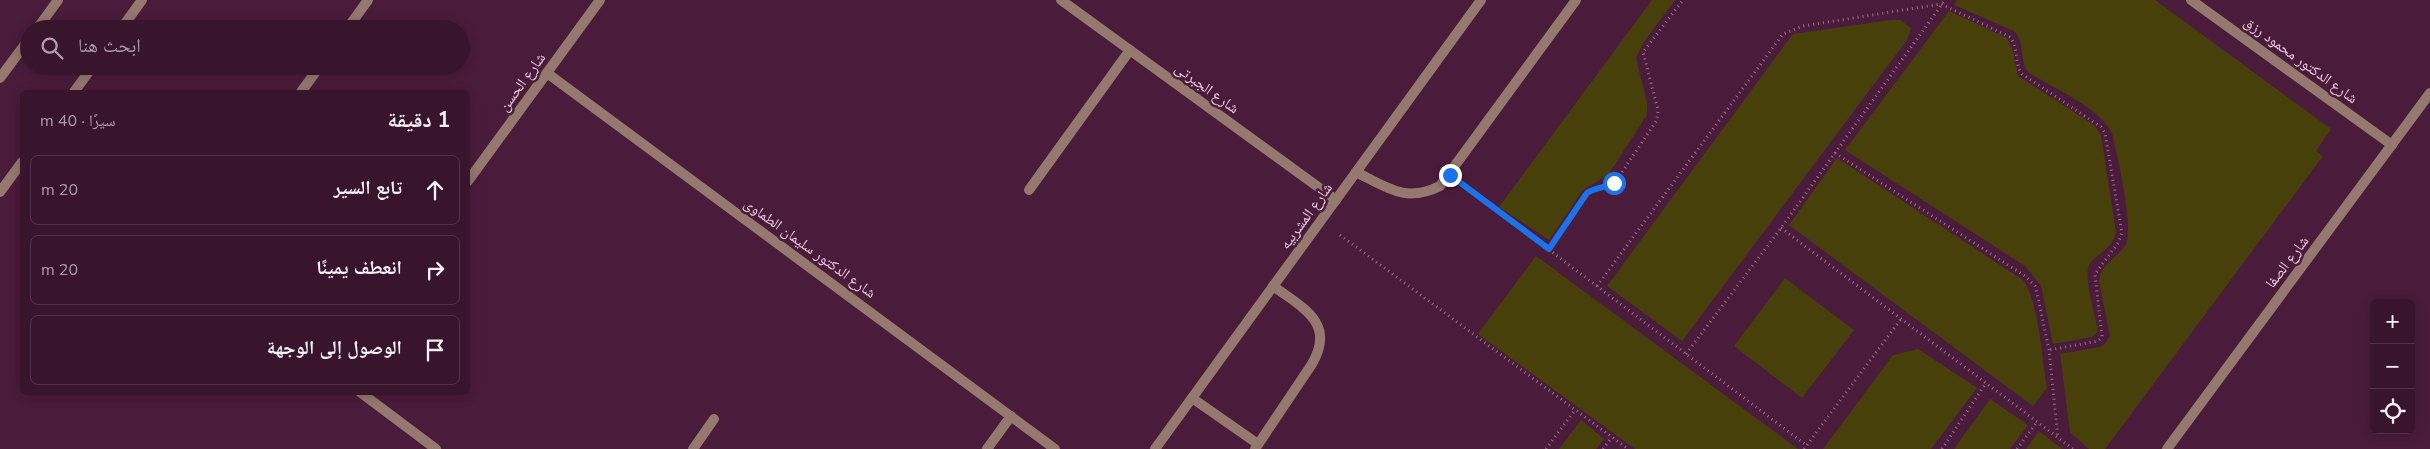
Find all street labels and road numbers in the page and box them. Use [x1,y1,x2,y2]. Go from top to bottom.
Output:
street label: شارع الدكتور محمود رزق [2240,12,2362,108]
street label: شارع الحسن [494,49,550,115]
street label: شارع الجبرتى [1171,58,1243,118]
street label: شارع المشربيه [1275,179,1337,253]
street label: شارع الدكتور سليمان الطماوى [740,193,880,303]
street label: شارع الصفا [2261,232,2313,292]

